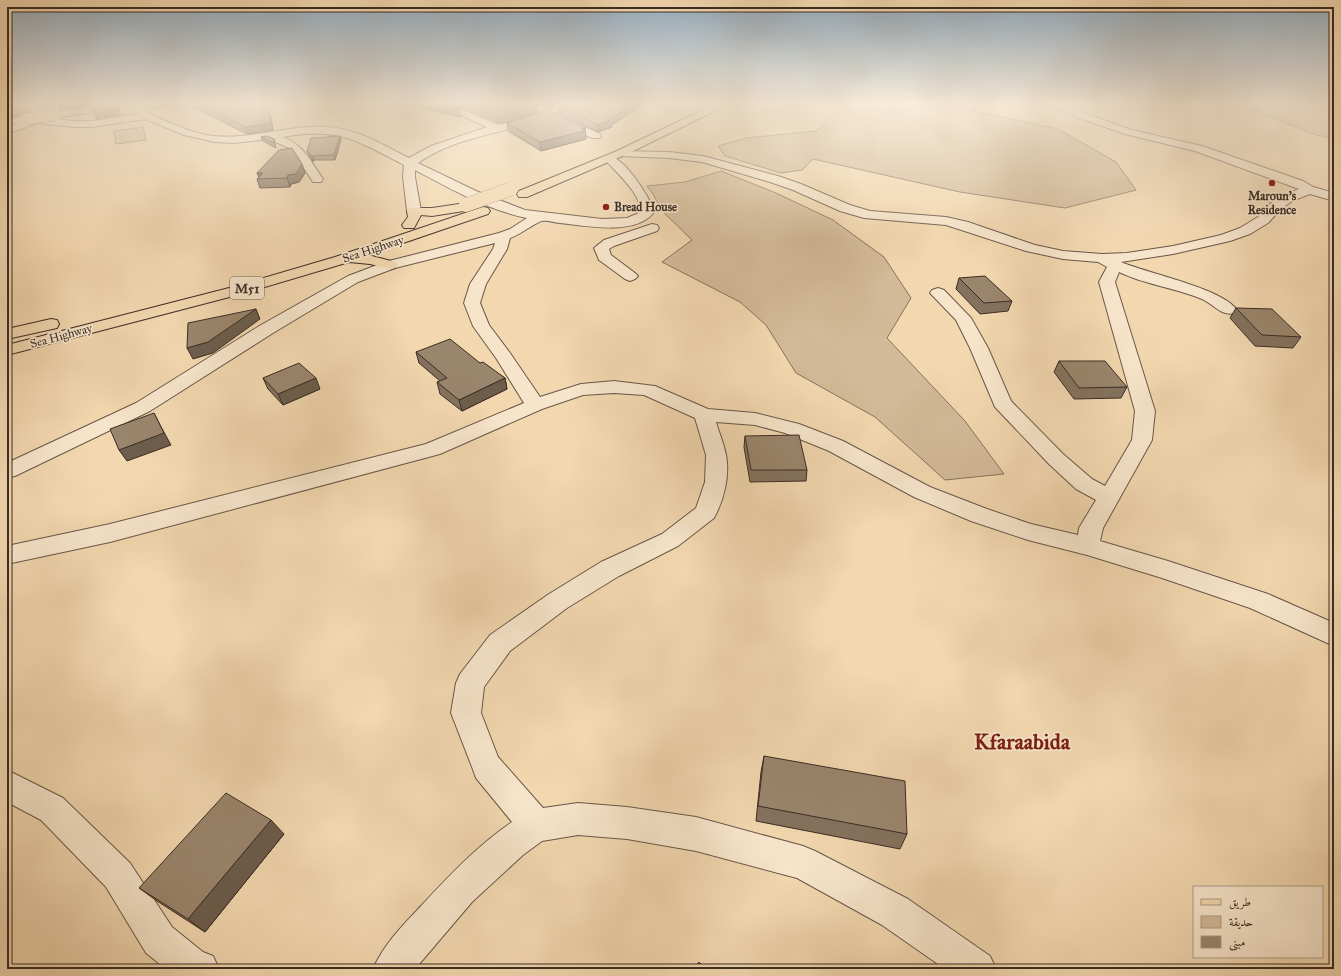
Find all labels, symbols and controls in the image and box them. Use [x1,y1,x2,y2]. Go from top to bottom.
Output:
marker: Maroun's Residence [1267,178,1277,188]
place label: Maroun's Residence [1248,189,1297,217]
place label: Bread House [614,200,677,214]
marker: Bread House [601,202,611,212]
street label: Sea Highway [341,232,406,266]
road number: M51 [230,277,264,299]
street label: Sea Highway [28,321,94,352]
district label: Kfaraabida [974,728,1071,755]
legend [1193,886,1323,958]
text: طريق [1229,895,1251,910]
text: حديقة [1229,915,1253,930]
text: مبنى [1229,935,1245,951]

